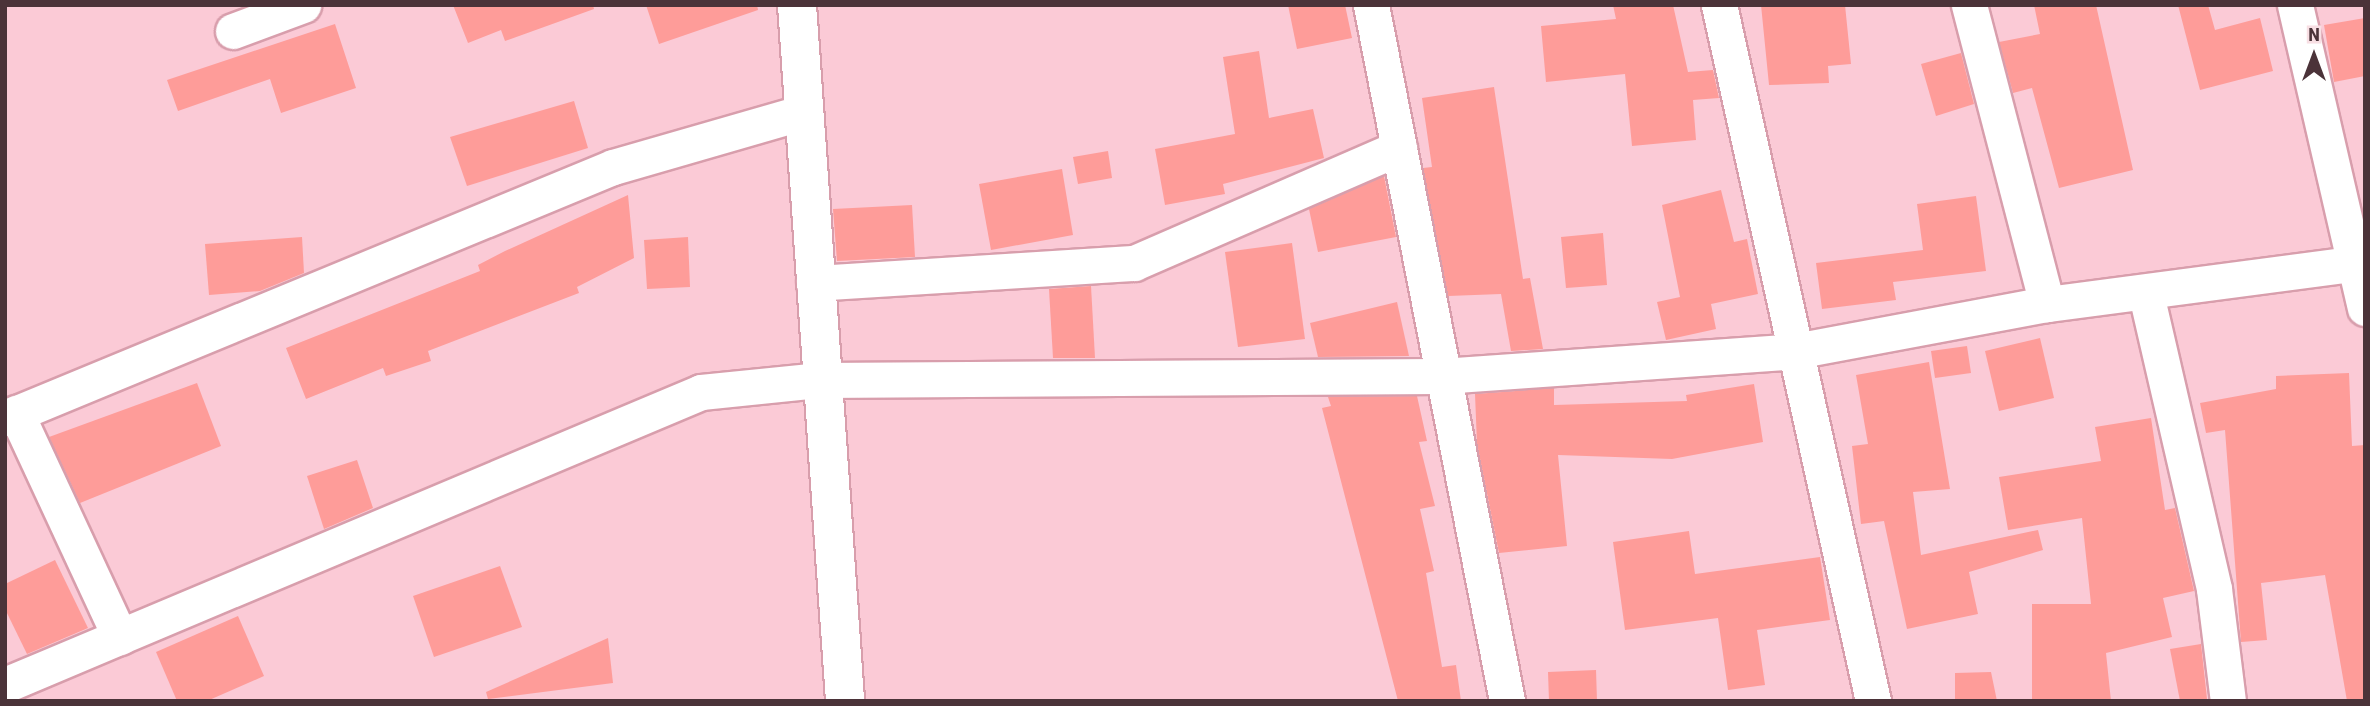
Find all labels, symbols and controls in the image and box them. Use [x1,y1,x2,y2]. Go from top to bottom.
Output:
north arrow [2279,21,2349,91]
text: N [2308,23,2320,46]

